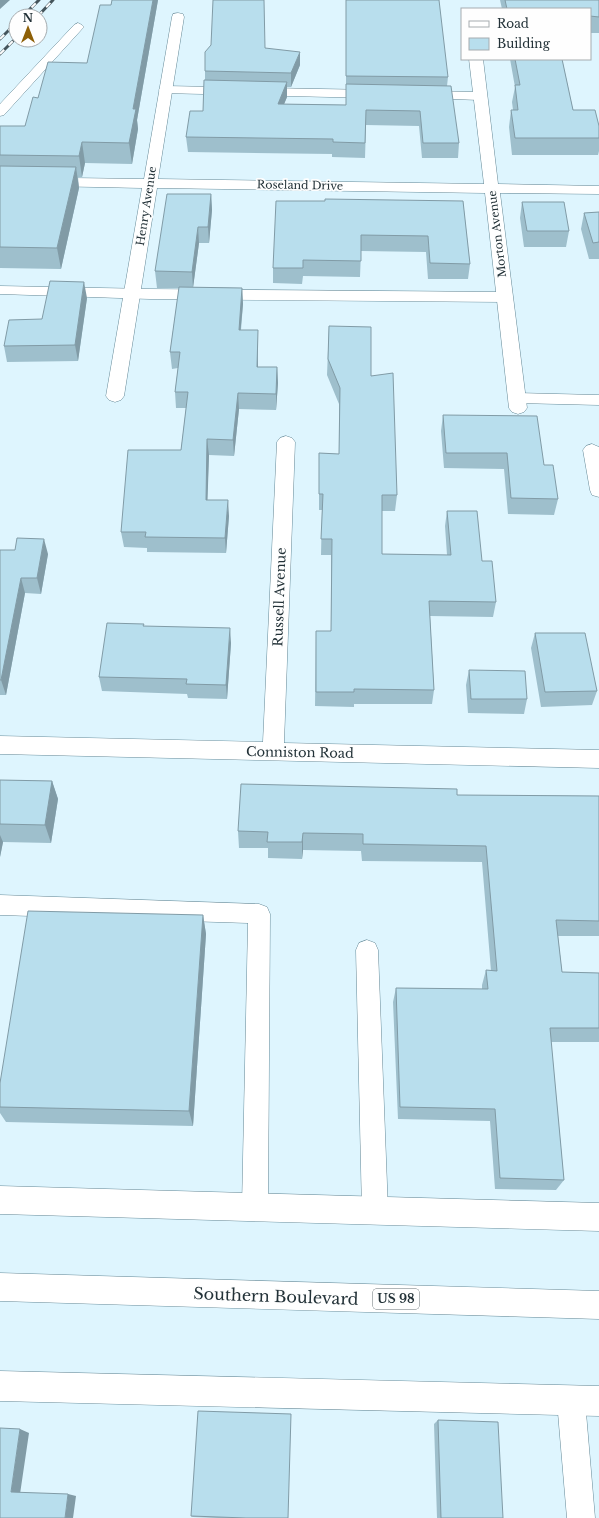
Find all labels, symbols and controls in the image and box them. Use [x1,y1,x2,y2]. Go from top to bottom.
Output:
north arrow [8,8,48,48]
legend [461,8,591,60]
text: N [23,11,34,25]
text: Road [497,16,529,31]
text: Building [497,36,551,51]
street label: Henry Avenue [133,165,159,247]
street label: Roseland Drive [257,177,343,193]
street label: Morton Avenue [485,190,509,278]
street label: Russell Avenue [269,547,290,647]
street label: Conniston Road [246,743,354,762]
street label: Southern Boulevard [193,1283,359,1309]
road number: US 98 [373,1289,419,1309]

